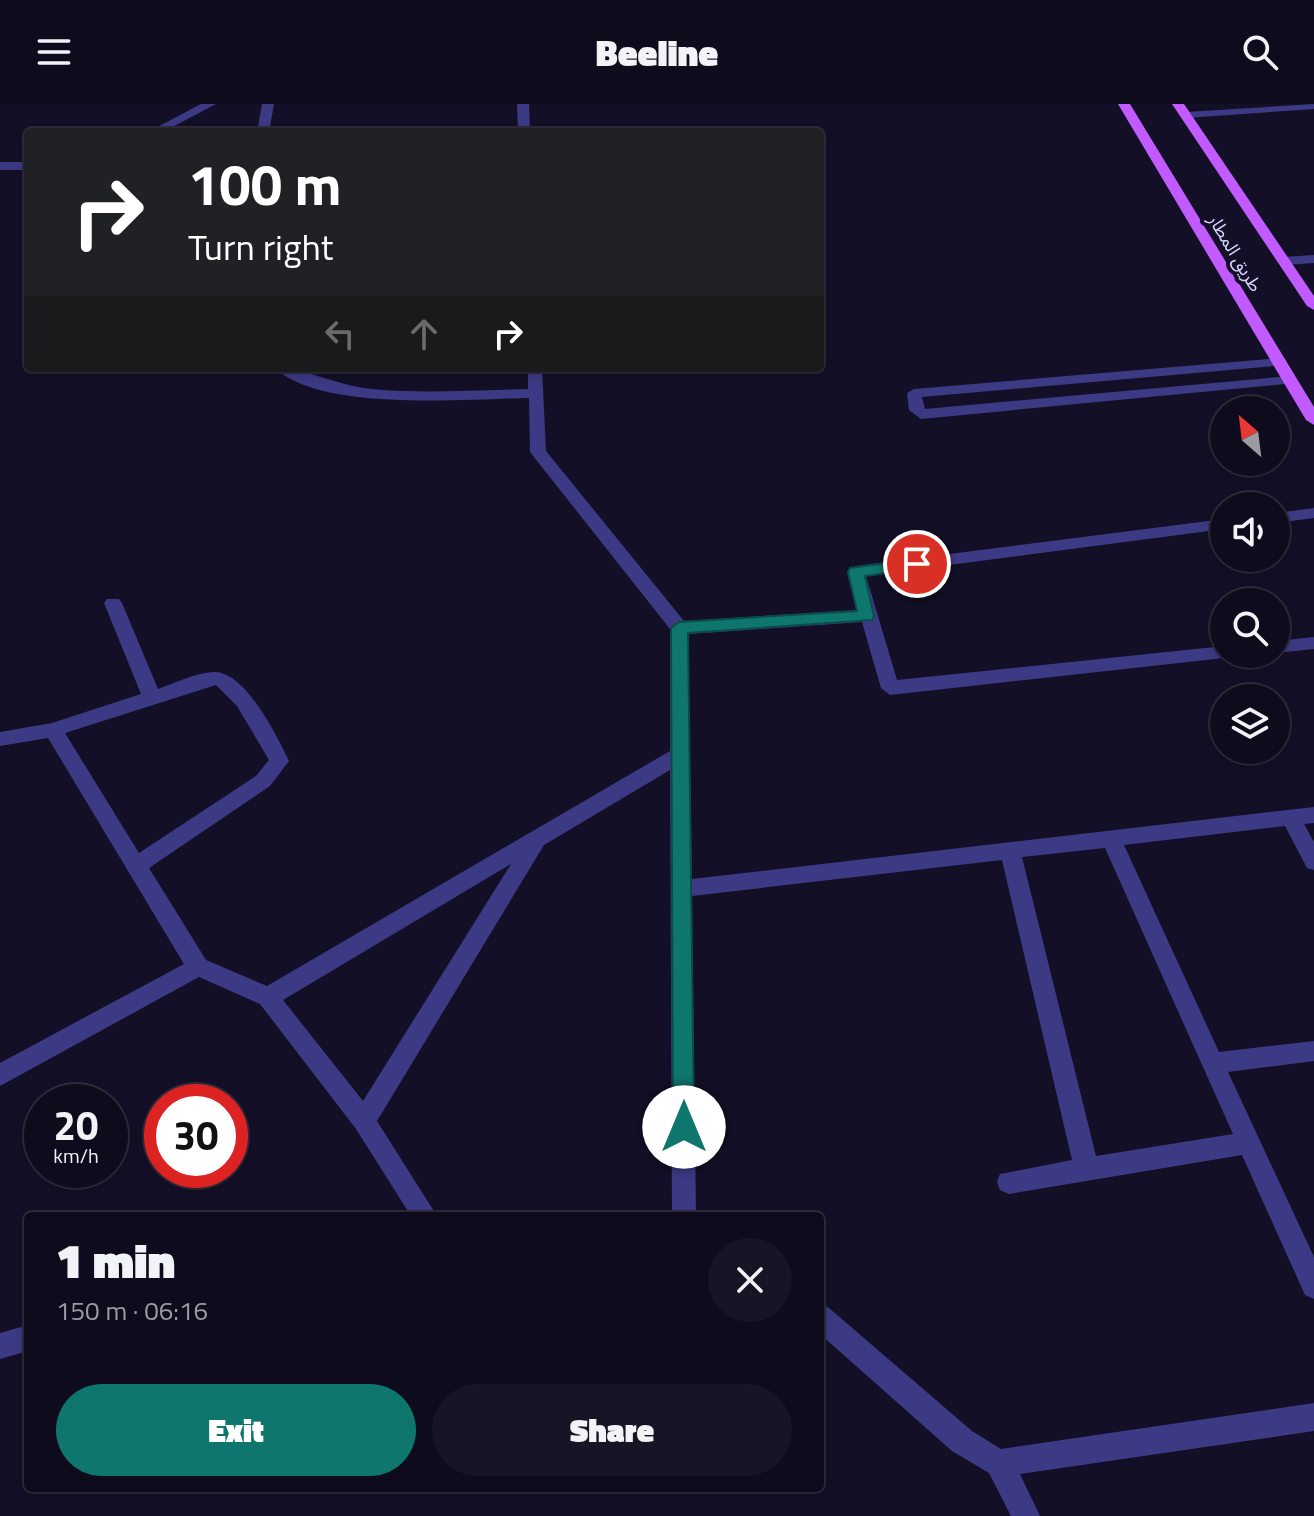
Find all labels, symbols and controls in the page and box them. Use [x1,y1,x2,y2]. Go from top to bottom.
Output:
text: Beeline [596,25,718,80]
icon: menu [32,30,76,74]
icon: search [1238,30,1282,74]
text: 100 m [188,142,341,227]
icon: right [56,160,160,264]
street label: طريق المطار [1201,208,1269,297]
text: Turn right [188,219,333,274]
icon: left [318,312,362,356]
icon: ahead [402,312,446,356]
icon: right [486,312,530,356]
north arrow [1210,396,1290,476]
map controls [1210,396,1290,764]
button: sound [1210,492,1290,572]
pin [883,530,951,598]
icon: arrive [895,542,939,586]
button: search [1210,588,1290,668]
button: layers [1210,684,1290,764]
speed limit sign: 30 [144,1084,248,1188]
position arrow [642,1085,726,1169]
text: 20 [54,1095,98,1156]
text: km/h [53,1140,99,1171]
text: 1 min [56,1224,175,1297]
button: close [708,1238,792,1322]
text: 150 m · 06:16 [56,1291,208,1330]
button: Exit [56,1384,416,1476]
button: Share [432,1384,792,1476]

